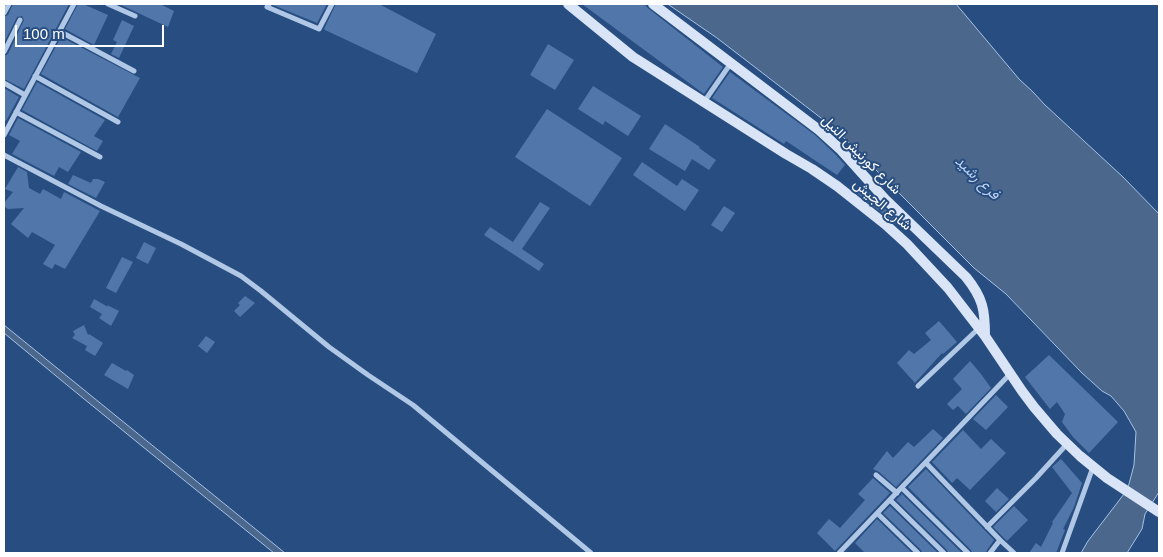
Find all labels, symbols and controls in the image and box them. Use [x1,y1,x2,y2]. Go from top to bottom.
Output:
scale bar [18,15,166,47]
text: 100 m [23,25,65,42]
street label: شارع كورنيش النيل [818,112,904,198]
water label: فرع رشيد [951,152,1003,204]
street label: شارع الجيش [849,176,915,234]

